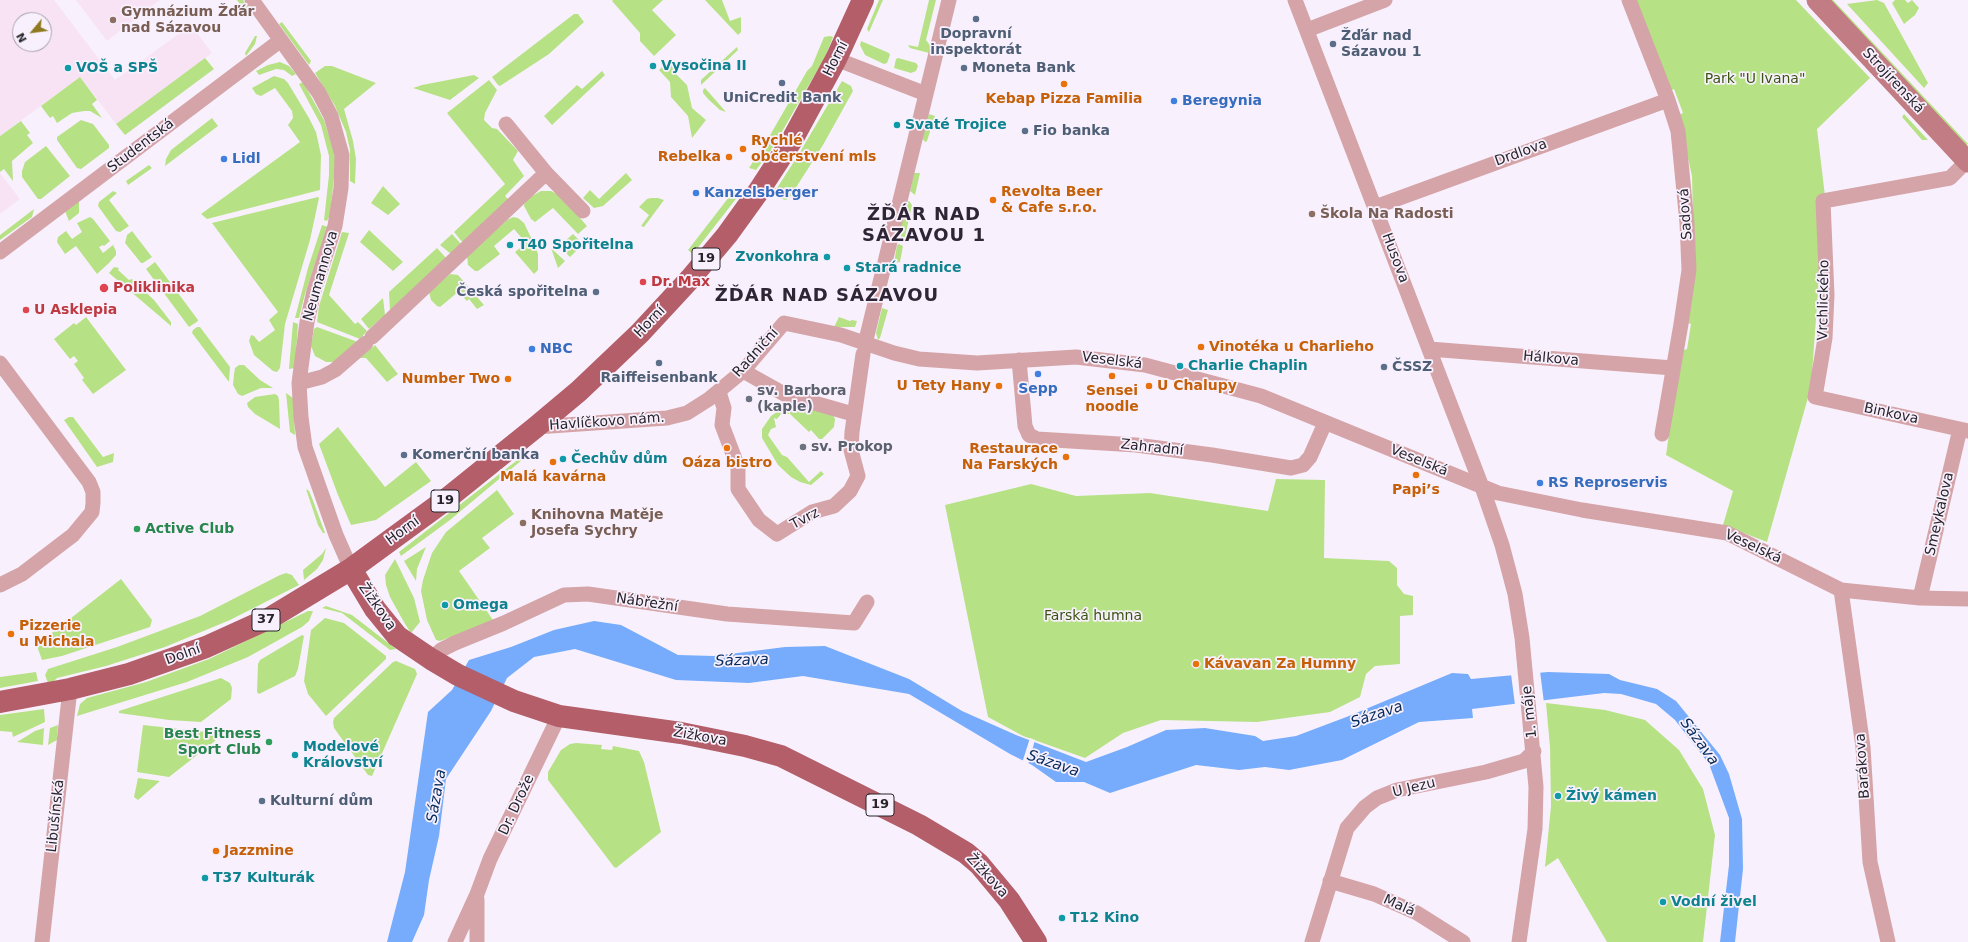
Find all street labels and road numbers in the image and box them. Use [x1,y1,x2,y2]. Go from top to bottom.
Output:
street label: Horní [820,39,852,79]
street label: Strojírenská [1859,45,1927,117]
street label: Studentská [104,116,178,176]
street label: Drdlova [1493,136,1549,170]
street label: Sadová [1676,188,1696,240]
street label: Neumannova [300,229,342,323]
street label: Husova [1378,231,1412,285]
road number: 19 [692,248,720,270]
street label: Vrchlického [1815,259,1833,341]
street label: Horní [631,303,669,341]
street label: Radniční [730,325,782,381]
street label: Hálkova [1522,348,1580,370]
street label: Veselská [1081,349,1143,373]
street label: Binkova [1862,400,1920,428]
street label: Havlíčkovo nám. [549,410,665,434]
street label: Zahradní [1120,436,1184,460]
street label: Veselská [1388,442,1450,480]
street label: Smeykalova [1922,471,1958,557]
road number: 19 [431,490,459,512]
street label: Tvrz [788,505,822,533]
street label: Horní [383,513,423,549]
street label: Veselská [1722,527,1784,567]
street label: Žižkova [355,580,399,634]
street label: Nábřežní [615,590,679,616]
road number: 37 [252,609,280,631]
street label: Dolní [163,641,203,669]
street label: 1. máje [1519,685,1541,739]
street label: Žižkova [672,724,728,750]
street label: Barákova [1852,733,1874,799]
street label: Dr. Drože [496,772,538,838]
street label: U Jezu [1391,775,1437,801]
street label: Libušínská [44,779,68,853]
road number: 19 [866,794,894,816]
street label: Žižkova [962,851,1012,901]
street label: Malá [1380,892,1418,920]

